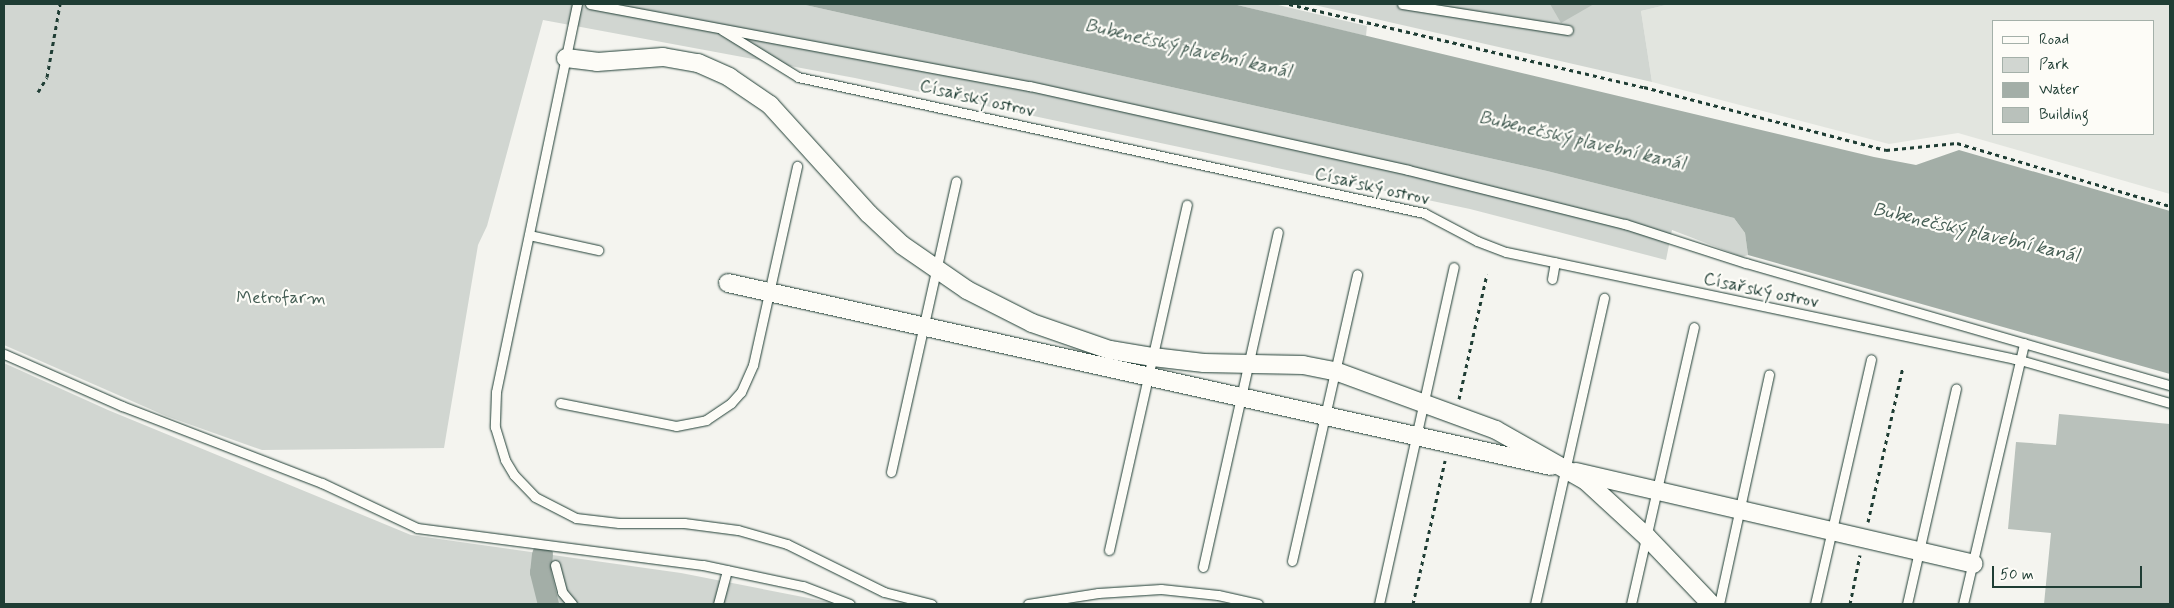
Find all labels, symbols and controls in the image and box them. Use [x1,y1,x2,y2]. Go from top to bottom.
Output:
water label: Bubenečský plavební kanál [1082,14,1294,84]
legend [1992,20,2154,135]
text: Road [2039,30,2069,50]
text: Park [2039,55,2069,75]
street label: Císařský ostrov [917,75,1037,123]
text: Water [2039,80,2079,100]
text: Building [2039,105,2089,125]
water label: Bubenečský plavební kanál [1476,106,1688,176]
street label: Císařský ostrov [1312,163,1432,211]
water label: Bubenečský plavební kanál [1870,198,2082,268]
street label: Císařský ostrov [1701,268,1821,314]
park label: Metrofarm [236,287,326,309]
scale bar [1994,556,2144,588]
text: 50 m [2000,565,2034,585]

